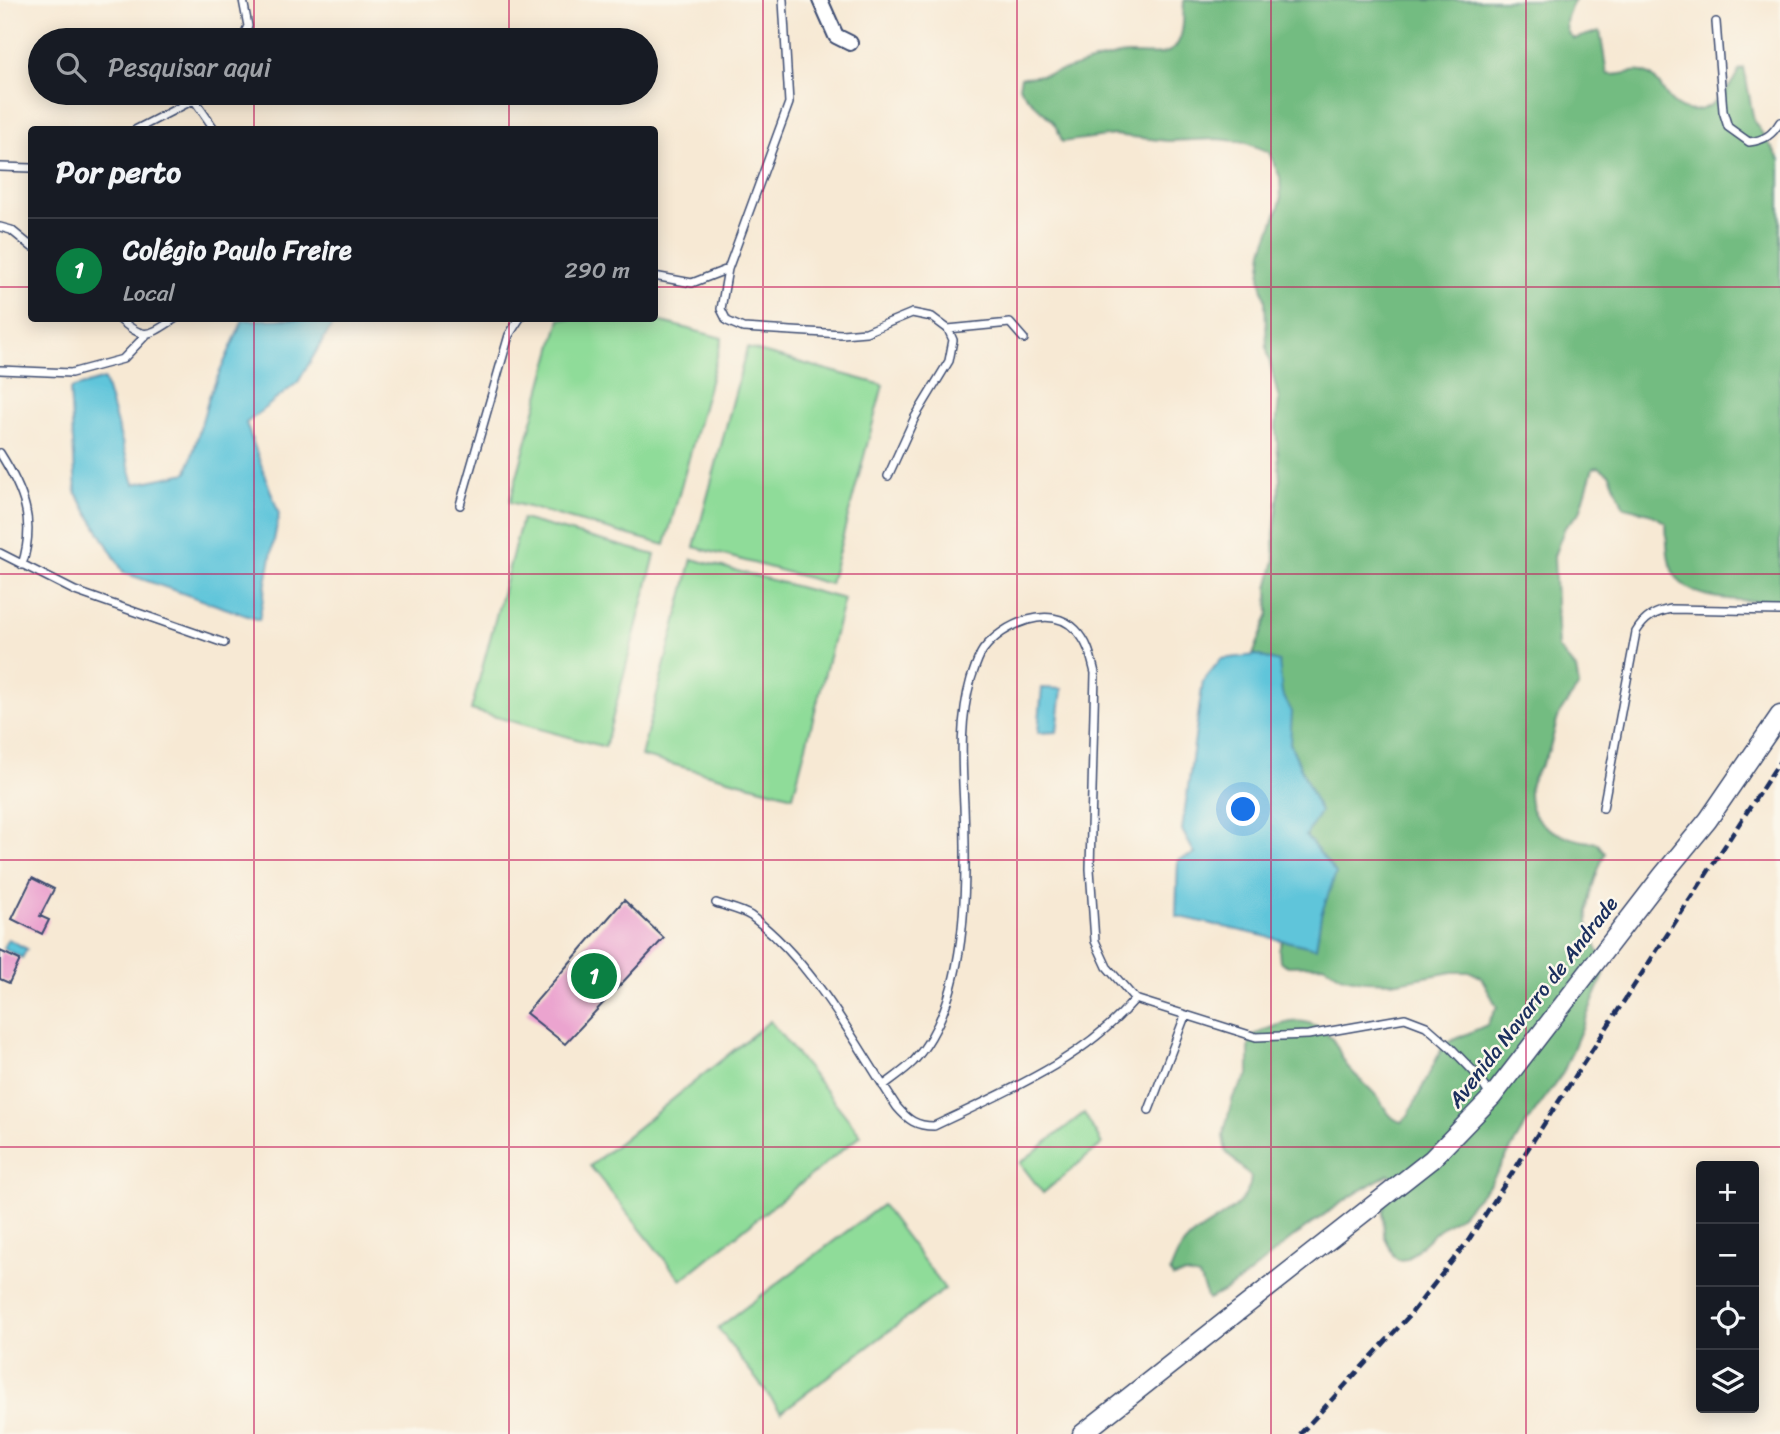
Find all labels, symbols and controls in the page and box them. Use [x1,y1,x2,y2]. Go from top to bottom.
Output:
search box [28,28,658,105]
text: Pesquisar aqui [108,44,271,90]
icon: search [52,48,90,86]
text: Por perto [56,145,181,199]
text: Colégio Paulo Freire [123,227,352,273]
text: 1 [74,250,84,291]
text: 290 m [564,250,630,291]
text: Local [123,273,175,314]
your location [1226,792,1260,826]
street label: Avenida Navarro de Andrade [1437,888,1628,1117]
pin: 1 [571,950,617,1002]
map controls [1696,1161,1759,1413]
button: + [1696,1161,1759,1224]
button: − [1696,1224,1759,1287]
button: locate [1696,1287,1759,1350]
button: layers [1696,1350,1759,1413]

